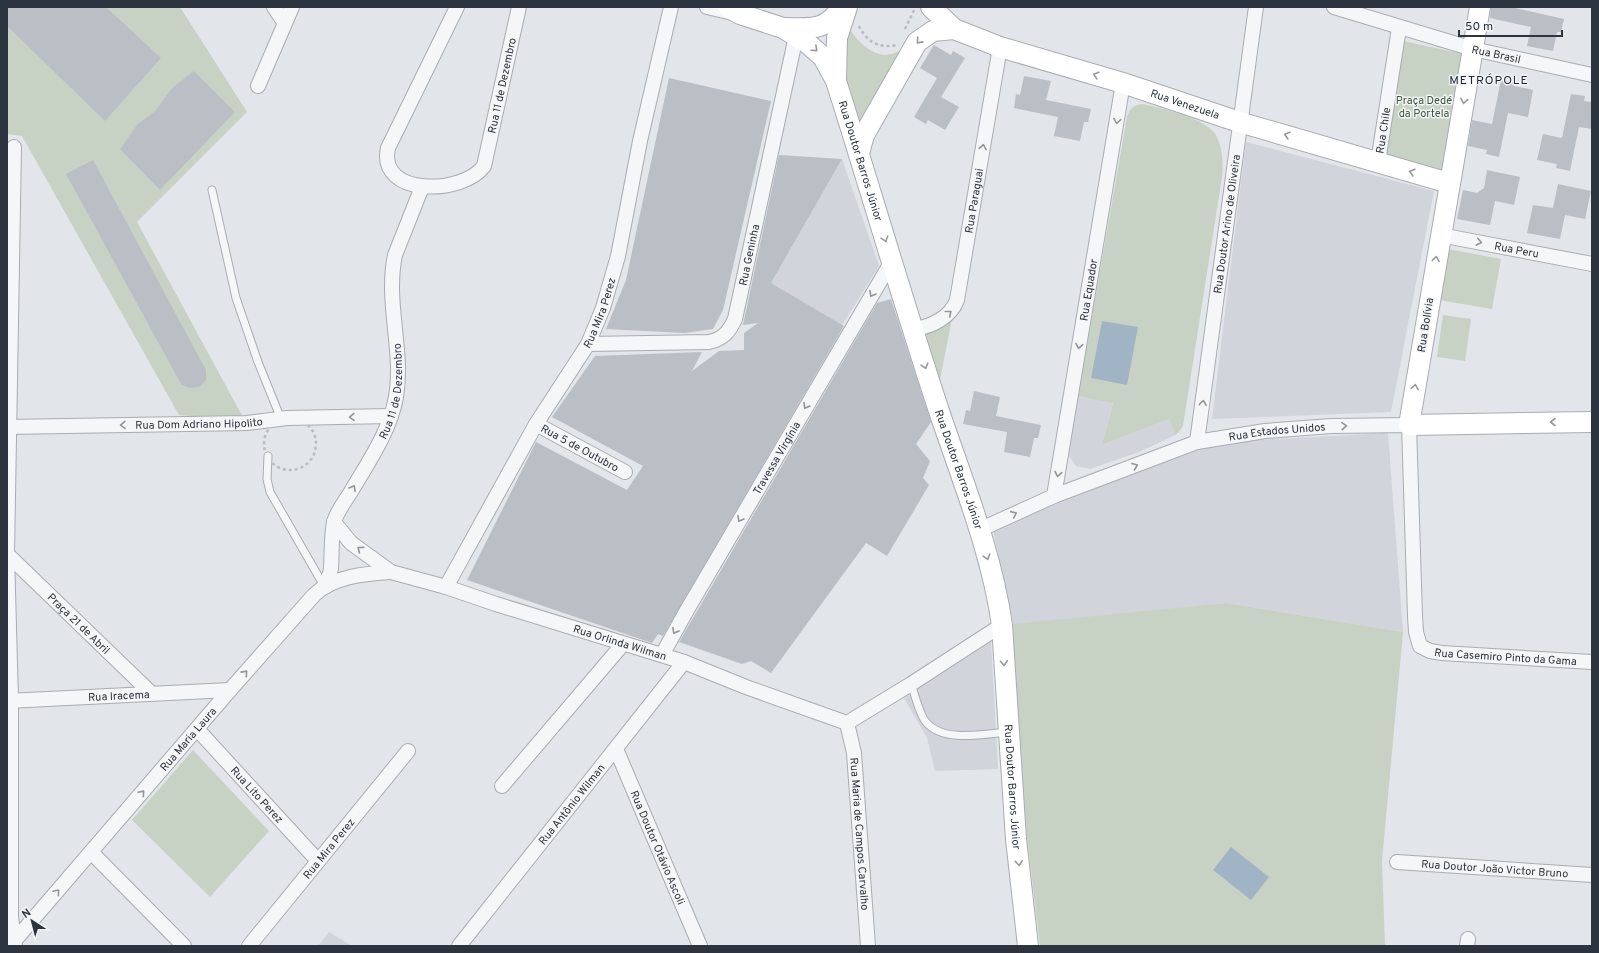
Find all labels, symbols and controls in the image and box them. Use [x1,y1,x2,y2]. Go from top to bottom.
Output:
scale bar [1459,12,1562,38]
text: 50 m [1465,19,1493,35]
one-way arrow [916,36,923,44]
street label: Rua 11 de Dezembro [485,37,520,135]
street label: Rua Brasil [1470,43,1522,67]
one-way arrow [810,45,818,52]
one-way arrow [1093,71,1100,80]
district label: METRÓPOLE [1449,73,1529,89]
street label: Rua Venezuela [1149,87,1221,123]
park label: Praça Dedé da Portela [1396,94,1452,121]
one-way arrow [1460,97,1469,104]
street label: Rua Doutor Barros Júnior [835,99,885,224]
street label: Rua Chile [1373,106,1394,155]
one-way arrow [1113,118,1122,124]
one-way arrow [1284,131,1291,140]
one-way arrow [978,144,987,150]
street label: Rua Doutor Arino de Oliveira [1211,153,1244,295]
street label: Rua Paraguai [962,167,987,234]
one-way arrow [1408,168,1415,177]
street label: Rua Geninha [736,223,763,287]
one-way arrow [880,235,889,242]
one-way arrow [1475,238,1482,246]
street label: Rua Peru [1493,239,1540,262]
one-way arrow [1432,255,1440,262]
street label: Rua Equador [1077,257,1102,322]
street label: Rua Mira Perez [581,276,619,352]
one-way arrow [869,290,877,297]
street label: Rua Bolívia [1415,297,1437,353]
one-way arrow [944,311,951,318]
street label: Rua 11 de Dezembro [376,343,406,442]
one-way arrow [1075,343,1084,349]
one-way arrow [920,363,929,370]
one-way arrow [1410,384,1419,390]
one-way arrow [1198,400,1207,406]
one-way arrow [804,402,811,409]
street label: Rua Doutor Barros Júnior [931,408,985,532]
one-way arrow [349,413,355,421]
street label: Rua Dom Adriano Hipolito [135,415,264,433]
one-way arrow [1550,418,1556,426]
street label: Travessa Virgínia [750,419,804,497]
street label: Rua Estados Unidos [1228,420,1326,445]
one-way arrow [120,421,126,429]
street label: Rua 5 de Outubro [538,422,621,475]
one-way arrow [1341,422,1347,430]
one-way arrow [1131,463,1139,471]
one-way arrow [1054,471,1062,477]
one-way arrow [348,485,356,492]
one-way arrow [1010,511,1018,519]
one-way arrow [738,514,745,522]
one-way arrow [358,547,365,554]
one-way arrow [982,553,991,560]
street label: Praça 21 de Abril [44,591,113,658]
street label: Rua Orlinda Wilman [571,622,668,664]
one-way arrow [673,627,680,634]
street label: Rua Casemiro Pinto da Gama [1433,646,1577,669]
one-way arrow [1000,660,1009,667]
one-way arrow [240,670,248,678]
street label: Rua Iracema [88,688,150,705]
street label: Rua Maria Laura [157,705,220,774]
street label: Rua Doutor Barros Júnior [1001,724,1023,851]
street label: Rua Maria de Campos Carvalho [846,757,871,911]
street label: Rua Antônio Wilman [536,762,608,848]
street label: Rua Lito Perez [227,764,286,827]
street label: Rua Doutor Otávio Ascoli [626,788,688,907]
one-way arrow [137,790,144,798]
street label: Rua Mira Perez [300,816,358,882]
street label: Rua Doutor João Victor Bruno [1421,858,1569,881]
one-way arrow [1014,860,1023,866]
one-way arrow [53,889,60,896]
north arrow [12,901,52,941]
text: N [19,906,34,922]

